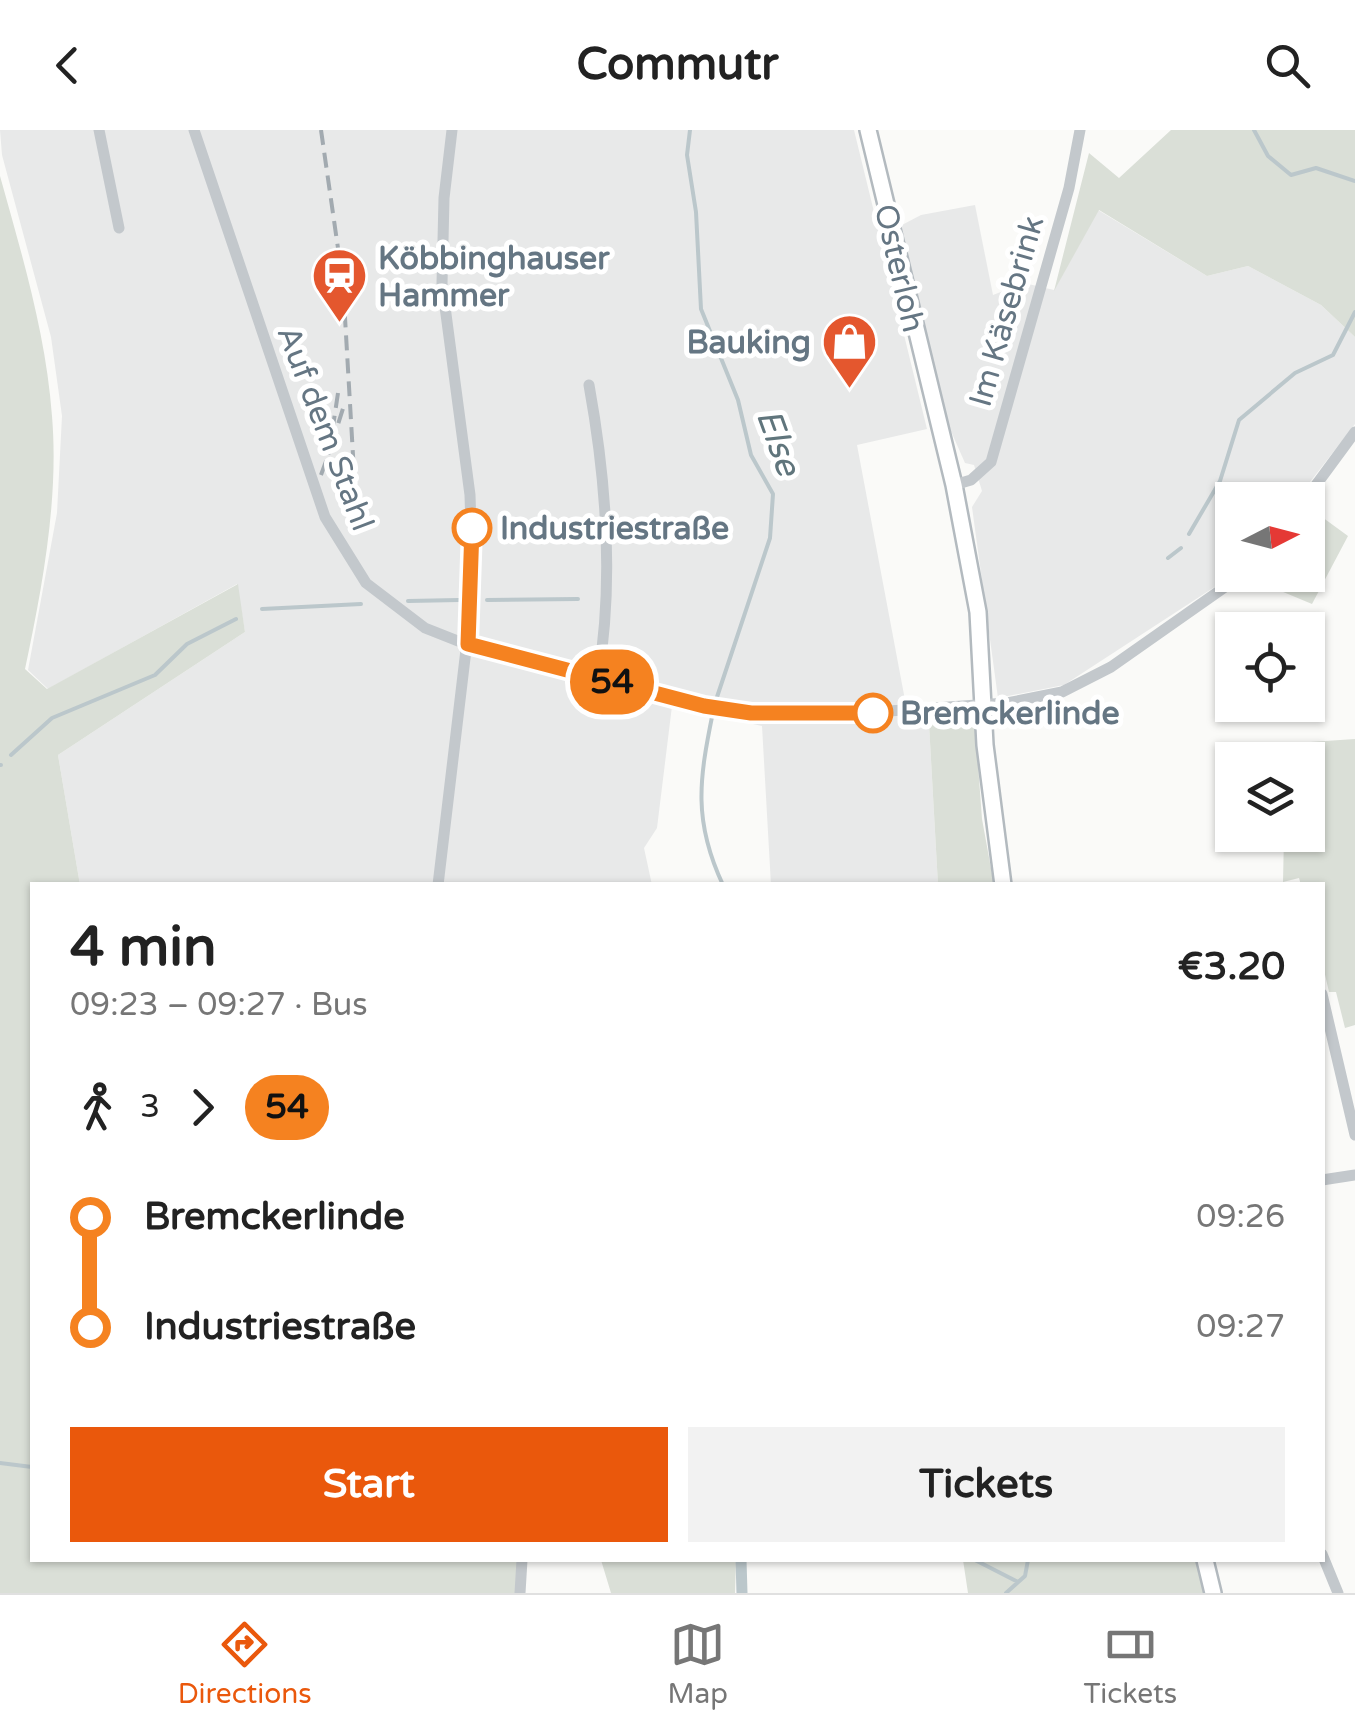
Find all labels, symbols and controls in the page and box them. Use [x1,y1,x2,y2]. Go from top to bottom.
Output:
icon: back [40,38,95,93]
text: Commutr [576,38,779,92]
icon: search [1260,38,1315,93]
street label: Osterloh [866,200,932,336]
street label: Im Käsebrink [962,211,1052,411]
place label: Köbbinghauser Hammer [378,240,610,315]
station icon: Köbbinghauser Hammer [309,246,369,325]
shop icon: Bauking [820,312,880,391]
street label: Auf dem Stahl [269,321,382,536]
place label: Bauking [686,324,811,362]
water label: Else [747,403,810,483]
north arrow [1215,482,1325,592]
map controls [1215,482,1325,852]
marker: Industriestraße [453,509,491,547]
place label: Industriestraße [500,510,729,548]
button: locate [1215,612,1325,722]
line badge: 54 [567,650,657,714]
text: 54 [590,661,634,703]
marker: Bremckerlinde [854,694,892,732]
place label: Bremckerlinde [900,695,1120,733]
button: layers [1215,742,1325,852]
text: 4 min [70,915,217,981]
text: €3.20 [1178,944,1285,990]
text: 09:23 – 09:27 · Bus [70,986,368,1024]
icon: walk [70,1080,125,1135]
icon: forward [175,1080,230,1135]
text: 54 [265,1086,309,1128]
text: 3 [140,1088,160,1126]
text: Bremckerlinde [144,1194,405,1240]
text: 09:26 [1196,1198,1285,1236]
text: Industriestraße [144,1304,416,1350]
text: 09:27 [1196,1308,1285,1346]
button: Start [70,1427,668,1542]
button: Tickets [688,1427,1285,1542]
tab: Directions [178,1617,312,1711]
tab: Map [667,1617,728,1711]
tab: Tickets [1084,1617,1177,1711]

